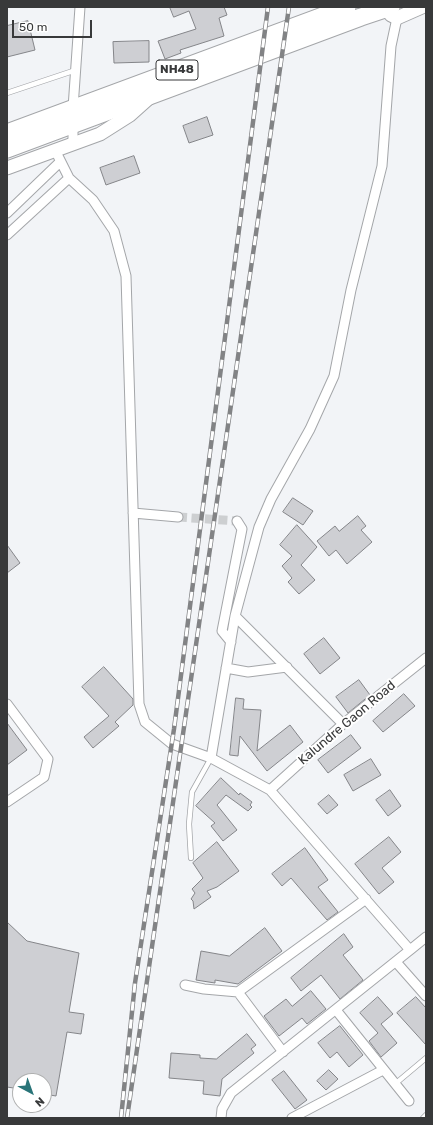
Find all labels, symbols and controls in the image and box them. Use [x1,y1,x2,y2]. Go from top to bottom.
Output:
scale bar [14,12,94,38]
text: 50 m [19,20,47,34]
road number: NH48 [156,60,198,80]
street label: Kalundre Gaon Road [295,678,399,768]
north arrow [12,1073,52,1113]
text: N [32,1094,47,1109]

